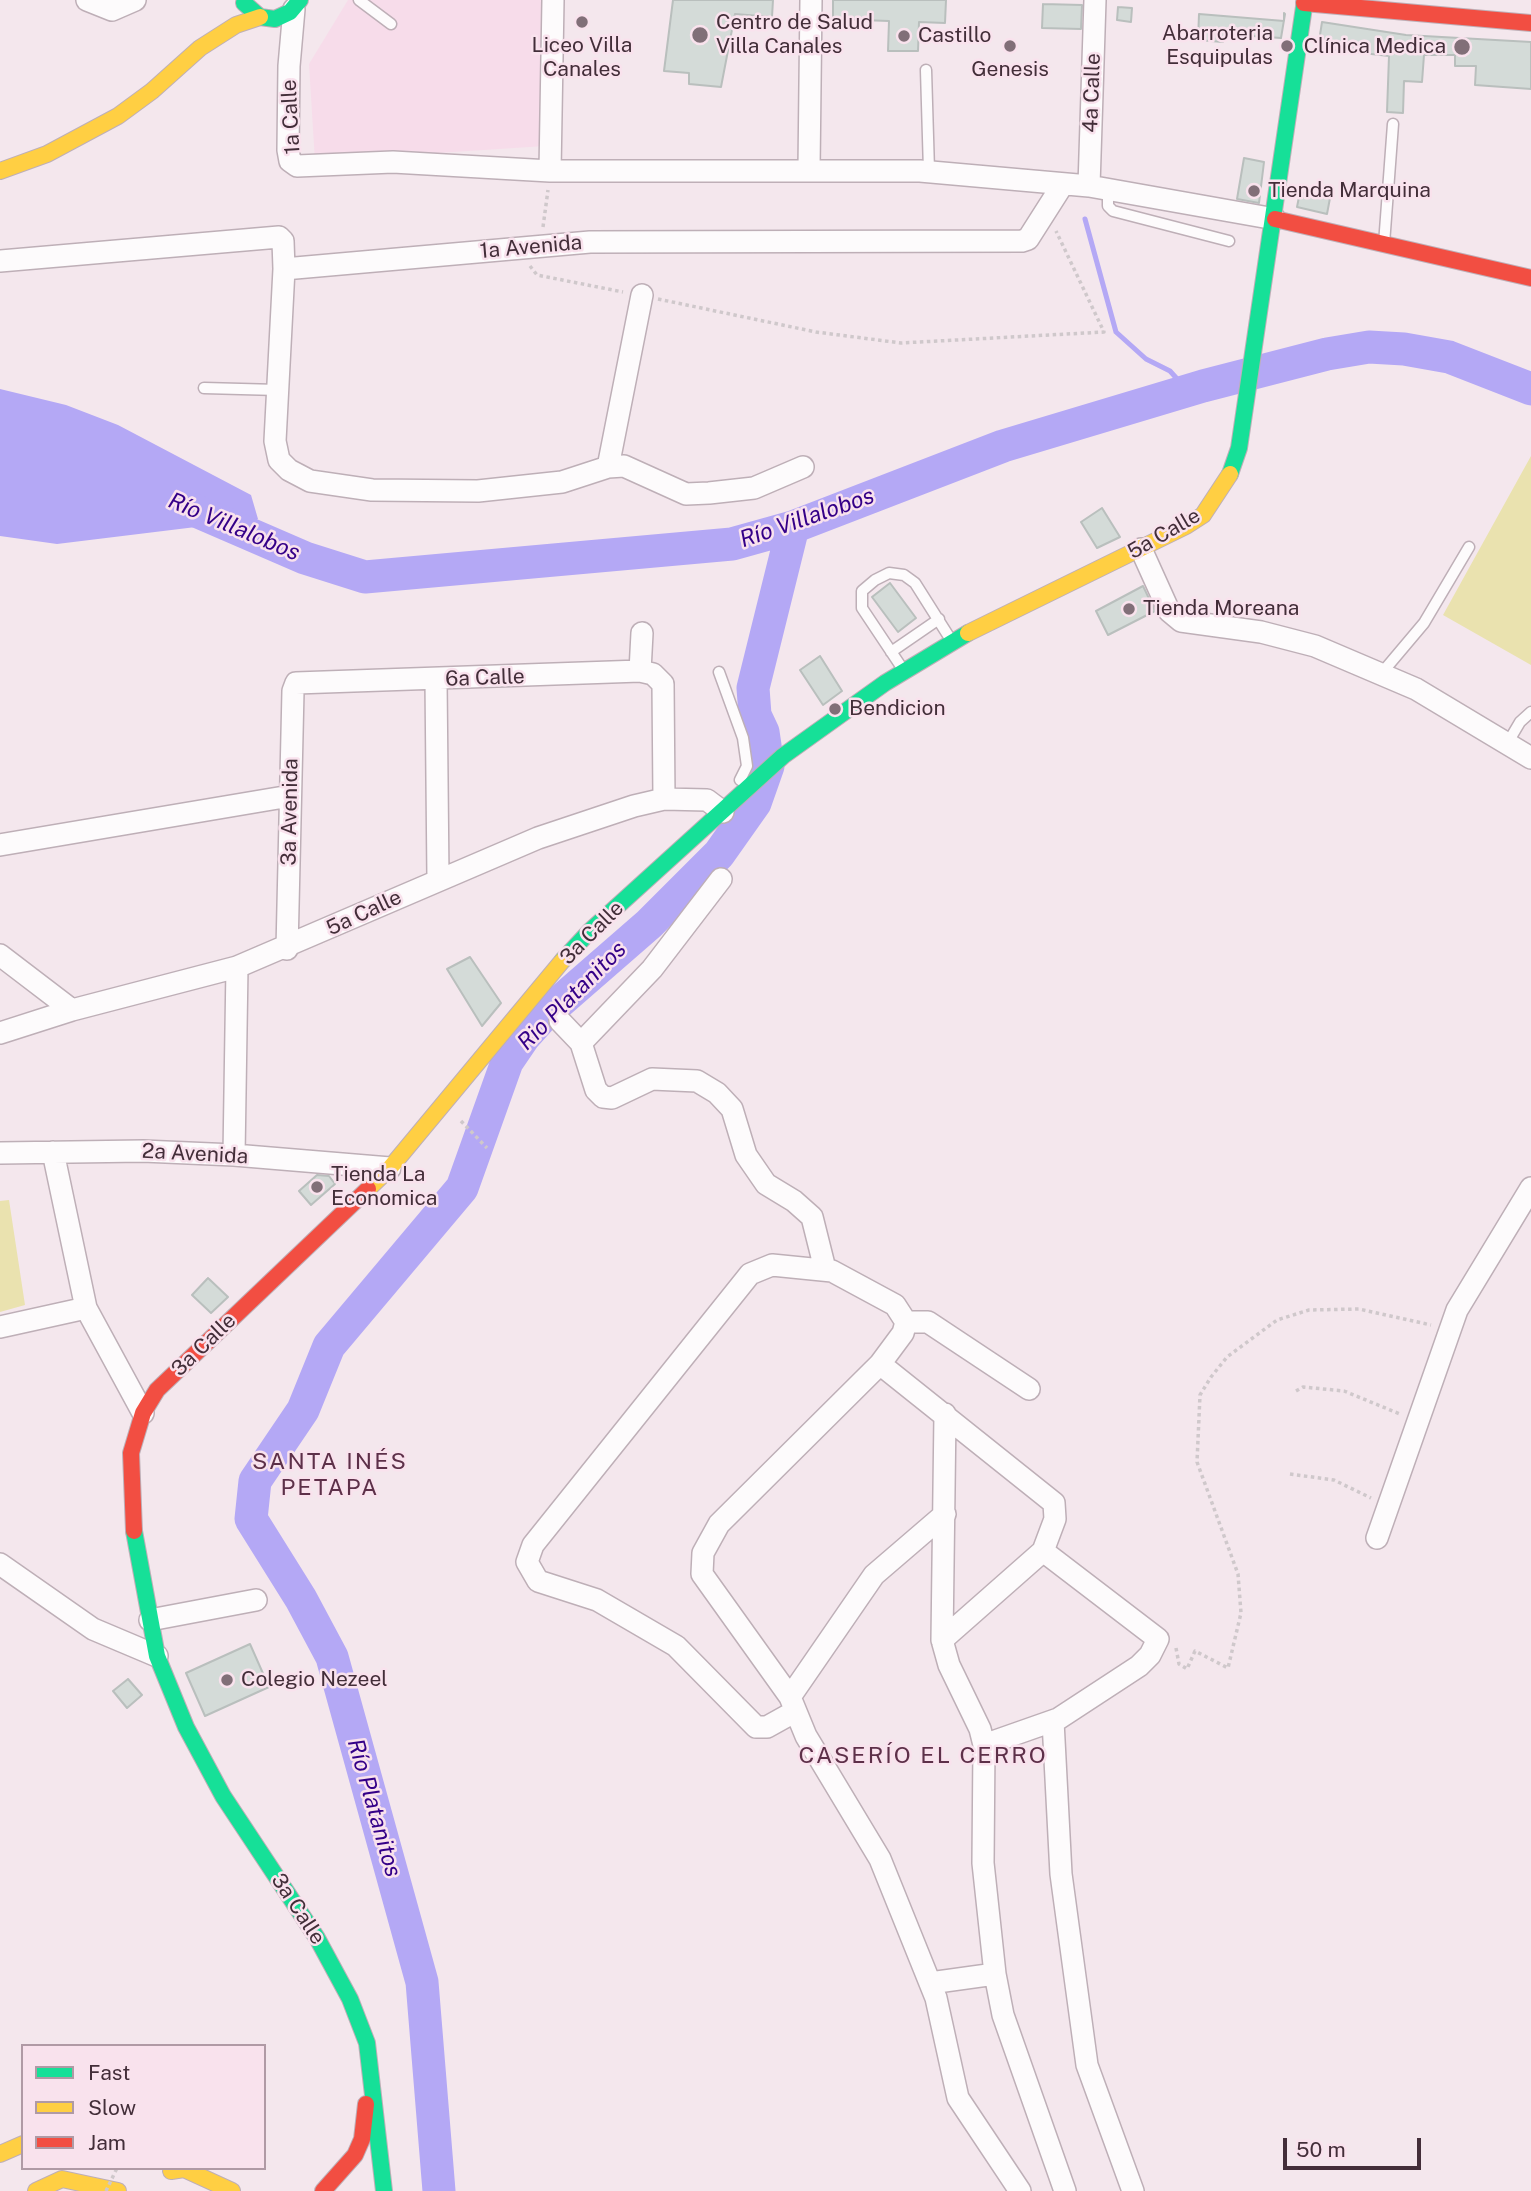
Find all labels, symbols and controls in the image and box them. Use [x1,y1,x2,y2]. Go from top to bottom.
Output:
place label: Centro de Salud Villa Canales [716,10,873,60]
marker: Liceo Villa Canales [574,14,590,30]
place label: Abarroteria Esquipulas [1162,21,1273,71]
place label: Castillo [918,23,991,49]
marker: Centro de Salud Villa Canales [690,25,710,45]
marker: Castillo [896,28,912,44]
place label: Liceo Villa Canales [532,33,632,83]
place label: Clínica Medica [1304,34,1446,60]
marker: Clínica Medica [1452,37,1472,57]
marker: Genesis [1002,38,1018,54]
marker: Abarroteria Esquipulas [1279,38,1295,54]
street label: 4a Calle [1078,53,1106,133]
place label: Genesis [971,57,1049,83]
street label: 1a Calle [276,79,306,155]
place label: Tienda Marquina [1268,178,1431,204]
marker: Tienda Marquina [1246,183,1262,199]
street label: 1a Avenida [479,230,583,264]
water label: Río Villalobos [736,482,878,554]
water label: Río Villalobos [164,487,304,567]
street label: 5a Calle [1123,503,1205,565]
place label: Tienda Moreana [1143,596,1299,622]
marker: Tienda Moreana [1121,601,1137,617]
street label: 6a Calle [445,664,525,692]
place label: Bendicion [849,696,945,722]
marker: Bendicion [827,701,843,717]
street label: 3a Avenida [276,758,304,866]
street label: 5a Calle [322,885,406,941]
street label: 3a Calle [555,896,629,970]
water label: Rio Platanitos [512,936,632,1056]
street label: 2a Avenida [141,1139,249,1169]
place label: Tienda La Economica [331,1162,437,1212]
marker: Tienda La Economica [309,1179,325,1195]
street label: 3a Calle [167,1308,241,1382]
district label: SANTA INÉS PETAPA [253,1448,407,1502]
place label: Colegio Nezeel [241,1667,388,1693]
marker: Colegio Nezeel [219,1672,235,1688]
water label: Río Platanitos [341,1736,407,1880]
district label: CASERÍO EL CERRO [800,1742,1046,1770]
street label: 3a Calle [266,1869,330,1949]
legend [21,2044,266,2170]
text: Fast [88,2060,130,2085]
text: Slow [88,2095,136,2120]
scale bar [1286,2124,1424,2168]
text: Jam [88,2130,126,2155]
text: 50 m [1296,2137,1346,2162]

